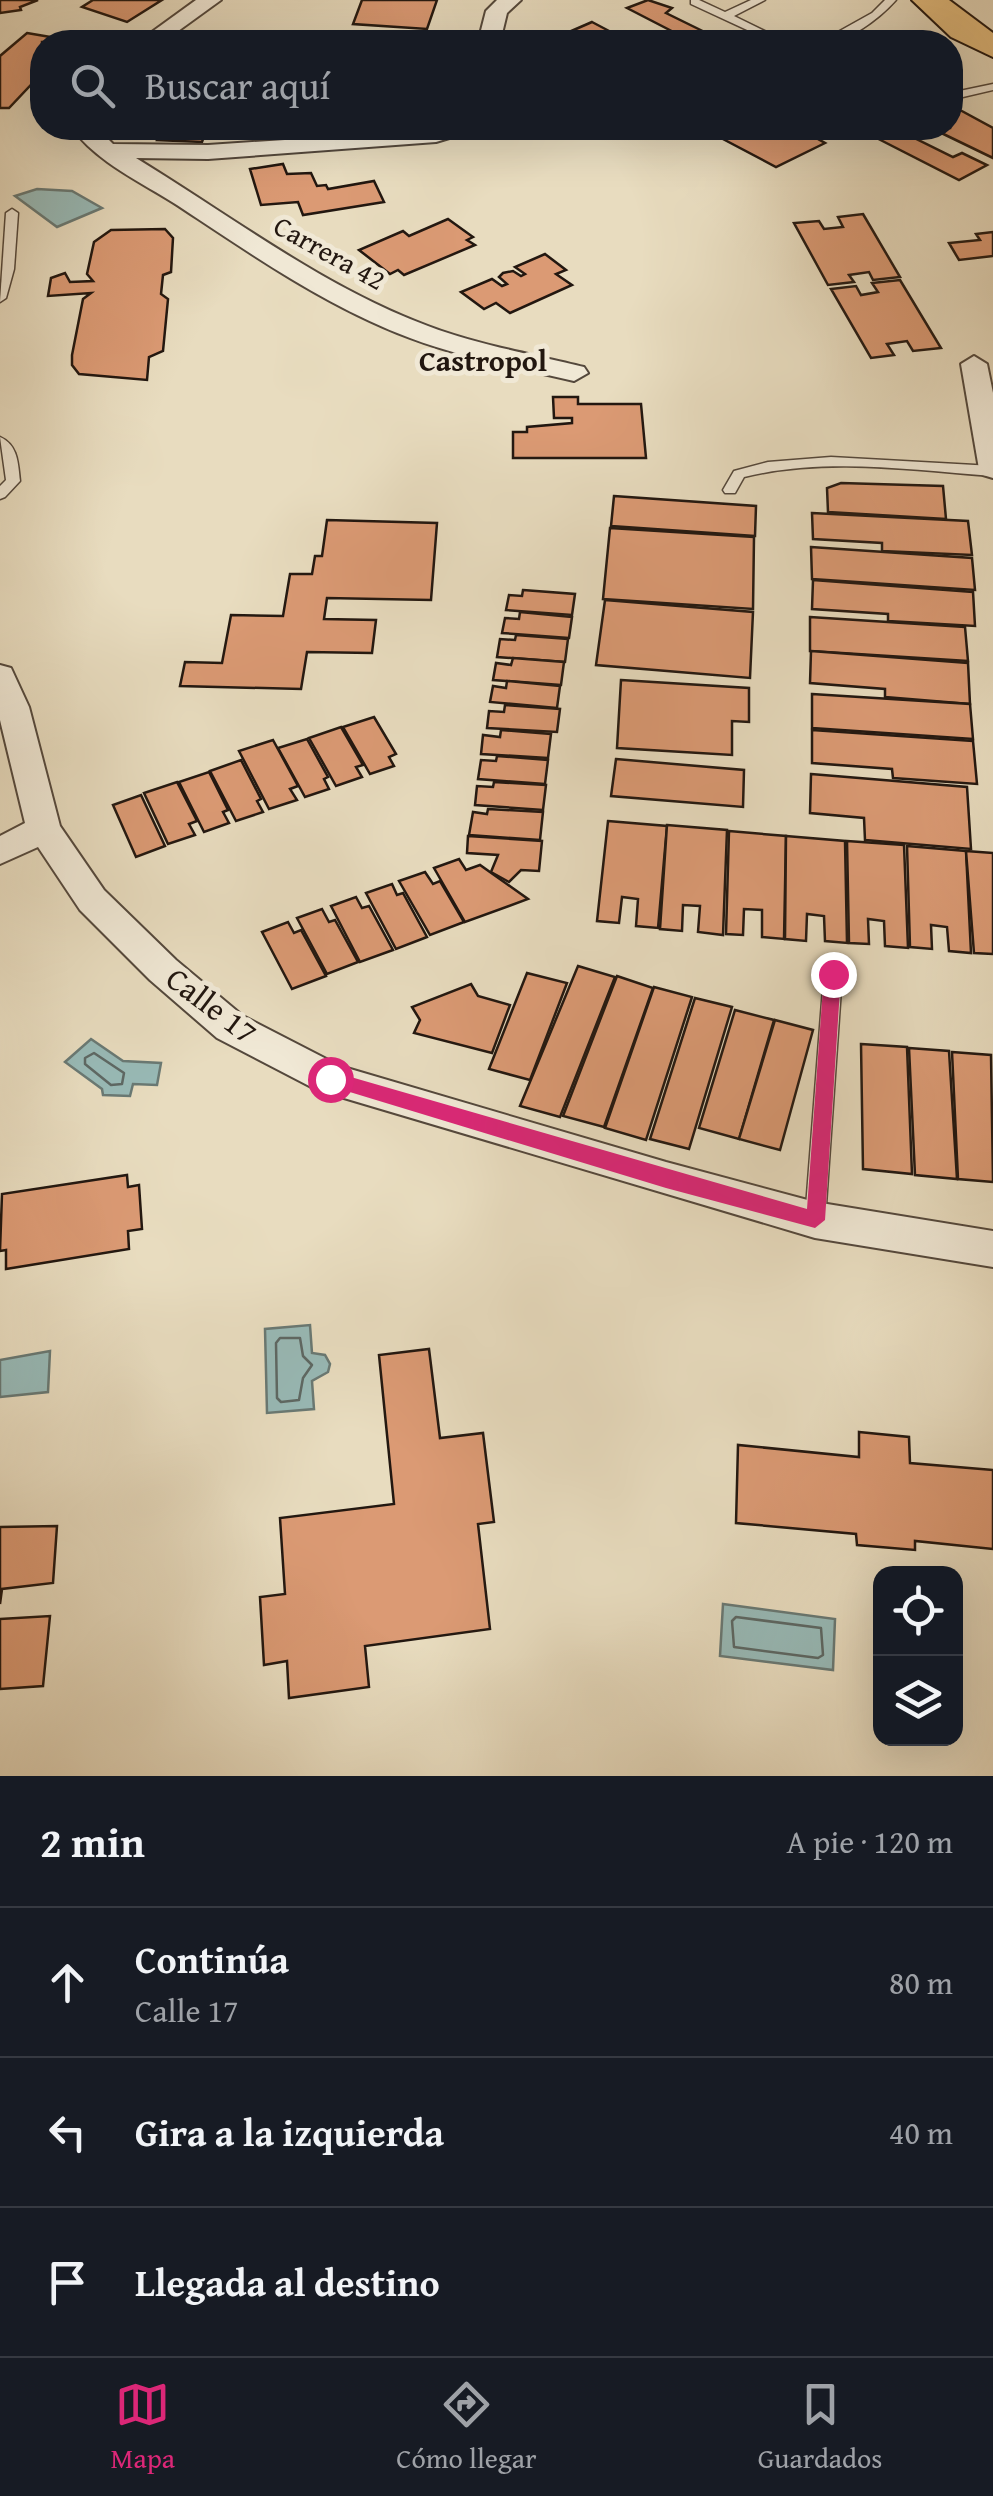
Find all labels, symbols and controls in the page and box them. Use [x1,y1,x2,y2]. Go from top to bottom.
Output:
search box [30,30,963,140]
text: Buscar aquí [145,57,330,113]
icon: search [65,58,120,113]
street label: Carrera 42 [267,205,393,299]
district label: Castropol [419,338,547,382]
route end [811,952,857,998]
street label: Calle 17 [157,955,267,1055]
route start [308,1057,354,1103]
map controls [873,1566,963,1746]
button: locate [873,1566,963,1656]
button: layers [873,1656,963,1746]
text: 2 min [40,1811,145,1872]
text: A pie · 120 m [786,1818,953,1865]
text: Continúa [135,1931,289,1987]
icon: ahead [40,1955,95,2010]
text: 80 m [889,1959,953,2006]
text: Calle 17 [135,1987,238,2034]
text: Gira a la izquierda [135,2104,444,2160]
icon: left [40,2105,95,2160]
text: 40 m [889,2109,953,2156]
text: Llegada al destino [135,2254,440,2310]
icon: arrive [40,2255,95,2310]
tab: Mapa [111,2377,175,2478]
tab: Cómo llegar [396,2377,537,2478]
tab: Guardados [758,2377,882,2478]

